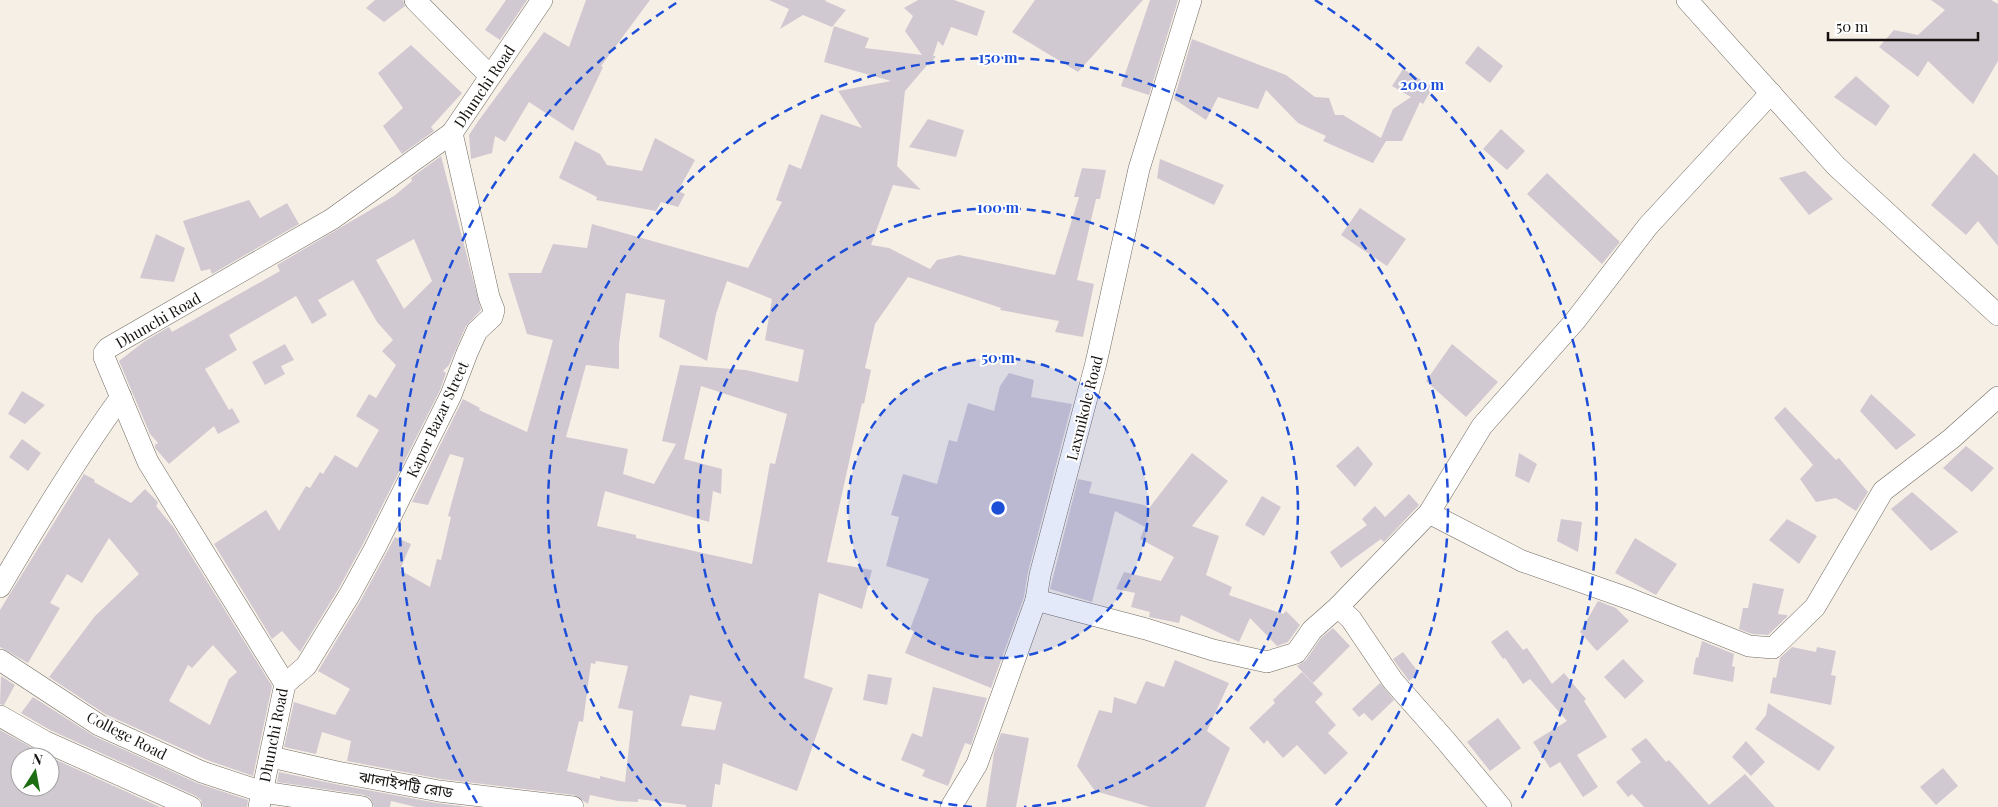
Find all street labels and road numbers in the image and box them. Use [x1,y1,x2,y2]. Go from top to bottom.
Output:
street label: Dhunchi Road [449,41,519,131]
street label: Dhunchi Road [112,287,205,353]
street label: Laxmikole Road [1061,353,1107,462]
street label: Kapor Bazar Street [401,357,473,480]
street label: Dhunchi Road [254,686,292,784]
street label: College Road [83,706,171,764]
street label: ঝালাইপট্টি রোড [357,766,455,802]

